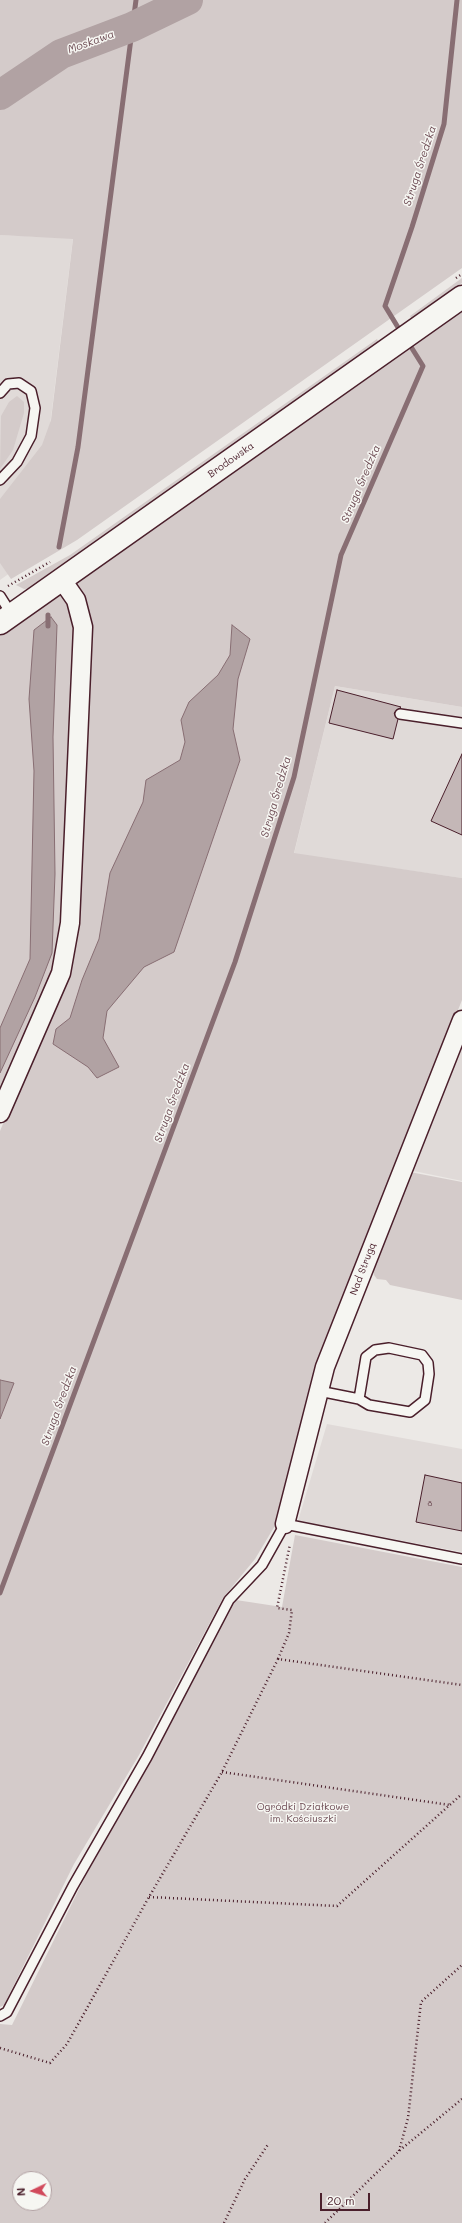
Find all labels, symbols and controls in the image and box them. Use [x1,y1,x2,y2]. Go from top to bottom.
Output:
water label: Moskawa [66,27,116,57]
water label: Struga Średzka [401,124,439,208]
street label: Brodowska [206,440,256,480]
water label: Struga Średzka [339,443,383,525]
water label: Struga Średzka [258,755,294,839]
water label: Struga Średzka [151,1061,193,1145]
street label: Nad Strugą [347,1241,379,1297]
water label: Struga Średzka [38,1364,80,1448]
house number: 8 [428,1499,432,1509]
park label: Ogródki Działkowe im. Kościuszki [257,1801,349,1824]
north arrow [12,2171,52,2211]
scale bar [322,2185,372,2211]
text: N [13,2187,28,2197]
text: 20 m [327,2192,355,2208]

